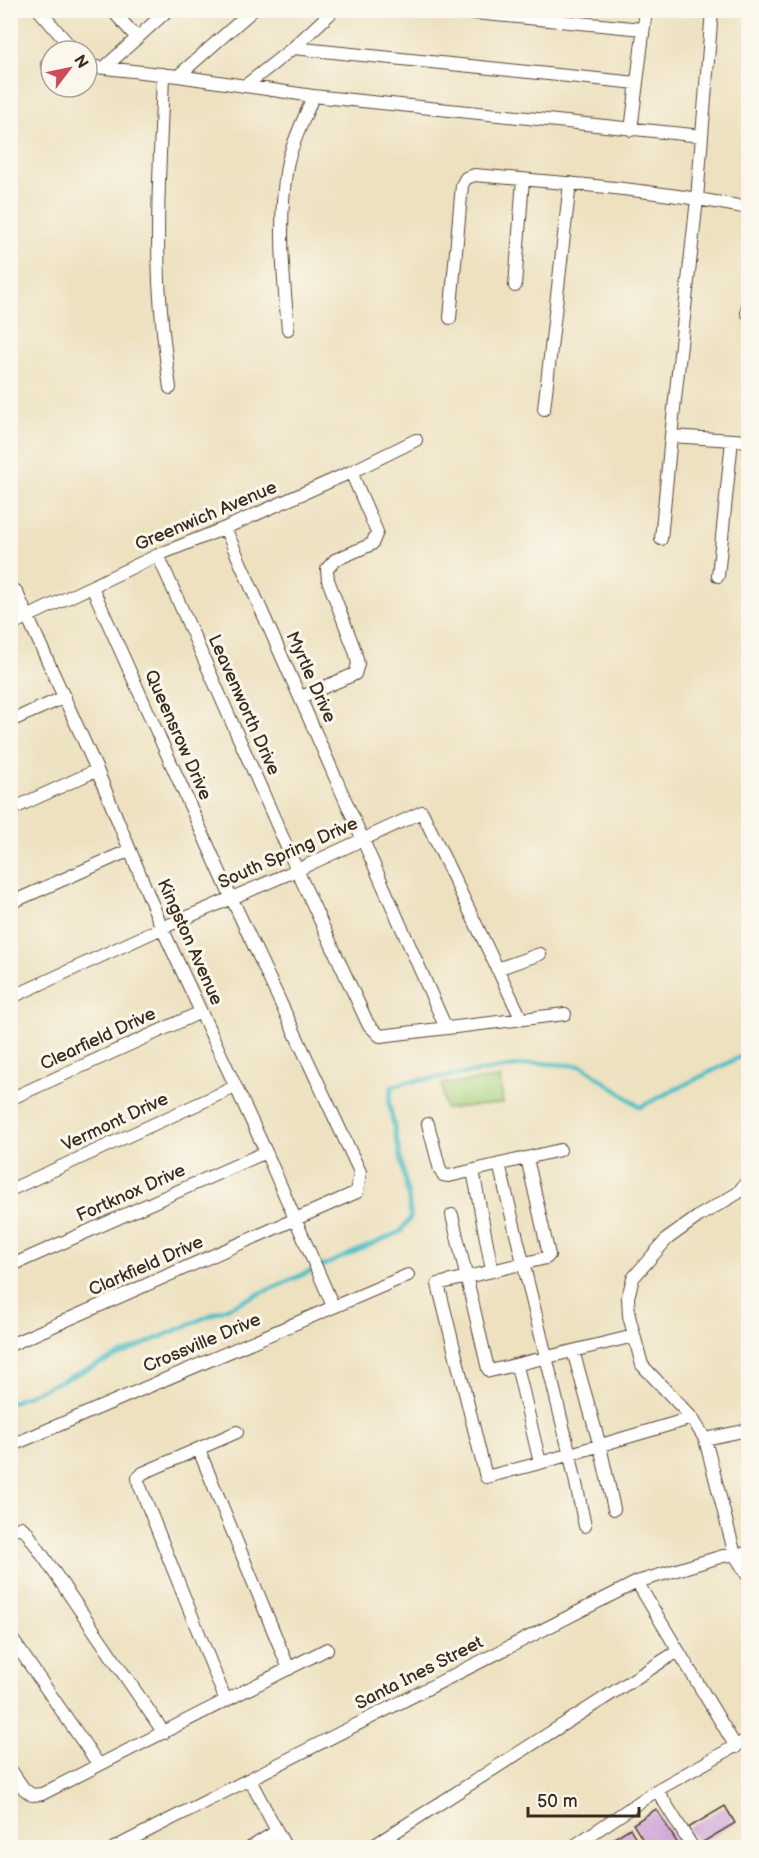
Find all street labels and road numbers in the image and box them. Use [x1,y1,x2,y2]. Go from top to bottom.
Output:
street label: Greenwich Avenue [132,476,280,555]
street label: Myrtle Drive [282,628,341,726]
street label: Leavenworth Drive [204,632,284,779]
street label: Queensrow Drive [140,667,216,803]
street label: South Spring Drive [215,813,361,893]
street label: Kingston Avenue [153,876,227,1009]
street label: Clearfield Drive [37,1003,159,1075]
street label: Vermont Drive [59,1088,172,1156]
street label: Fortknox Drive [73,1160,189,1226]
street label: Clarkfield Drive [86,1231,207,1301]
street label: Crossville Drive [140,1309,264,1377]
street label: Santa Ines Street [352,1632,487,1714]

